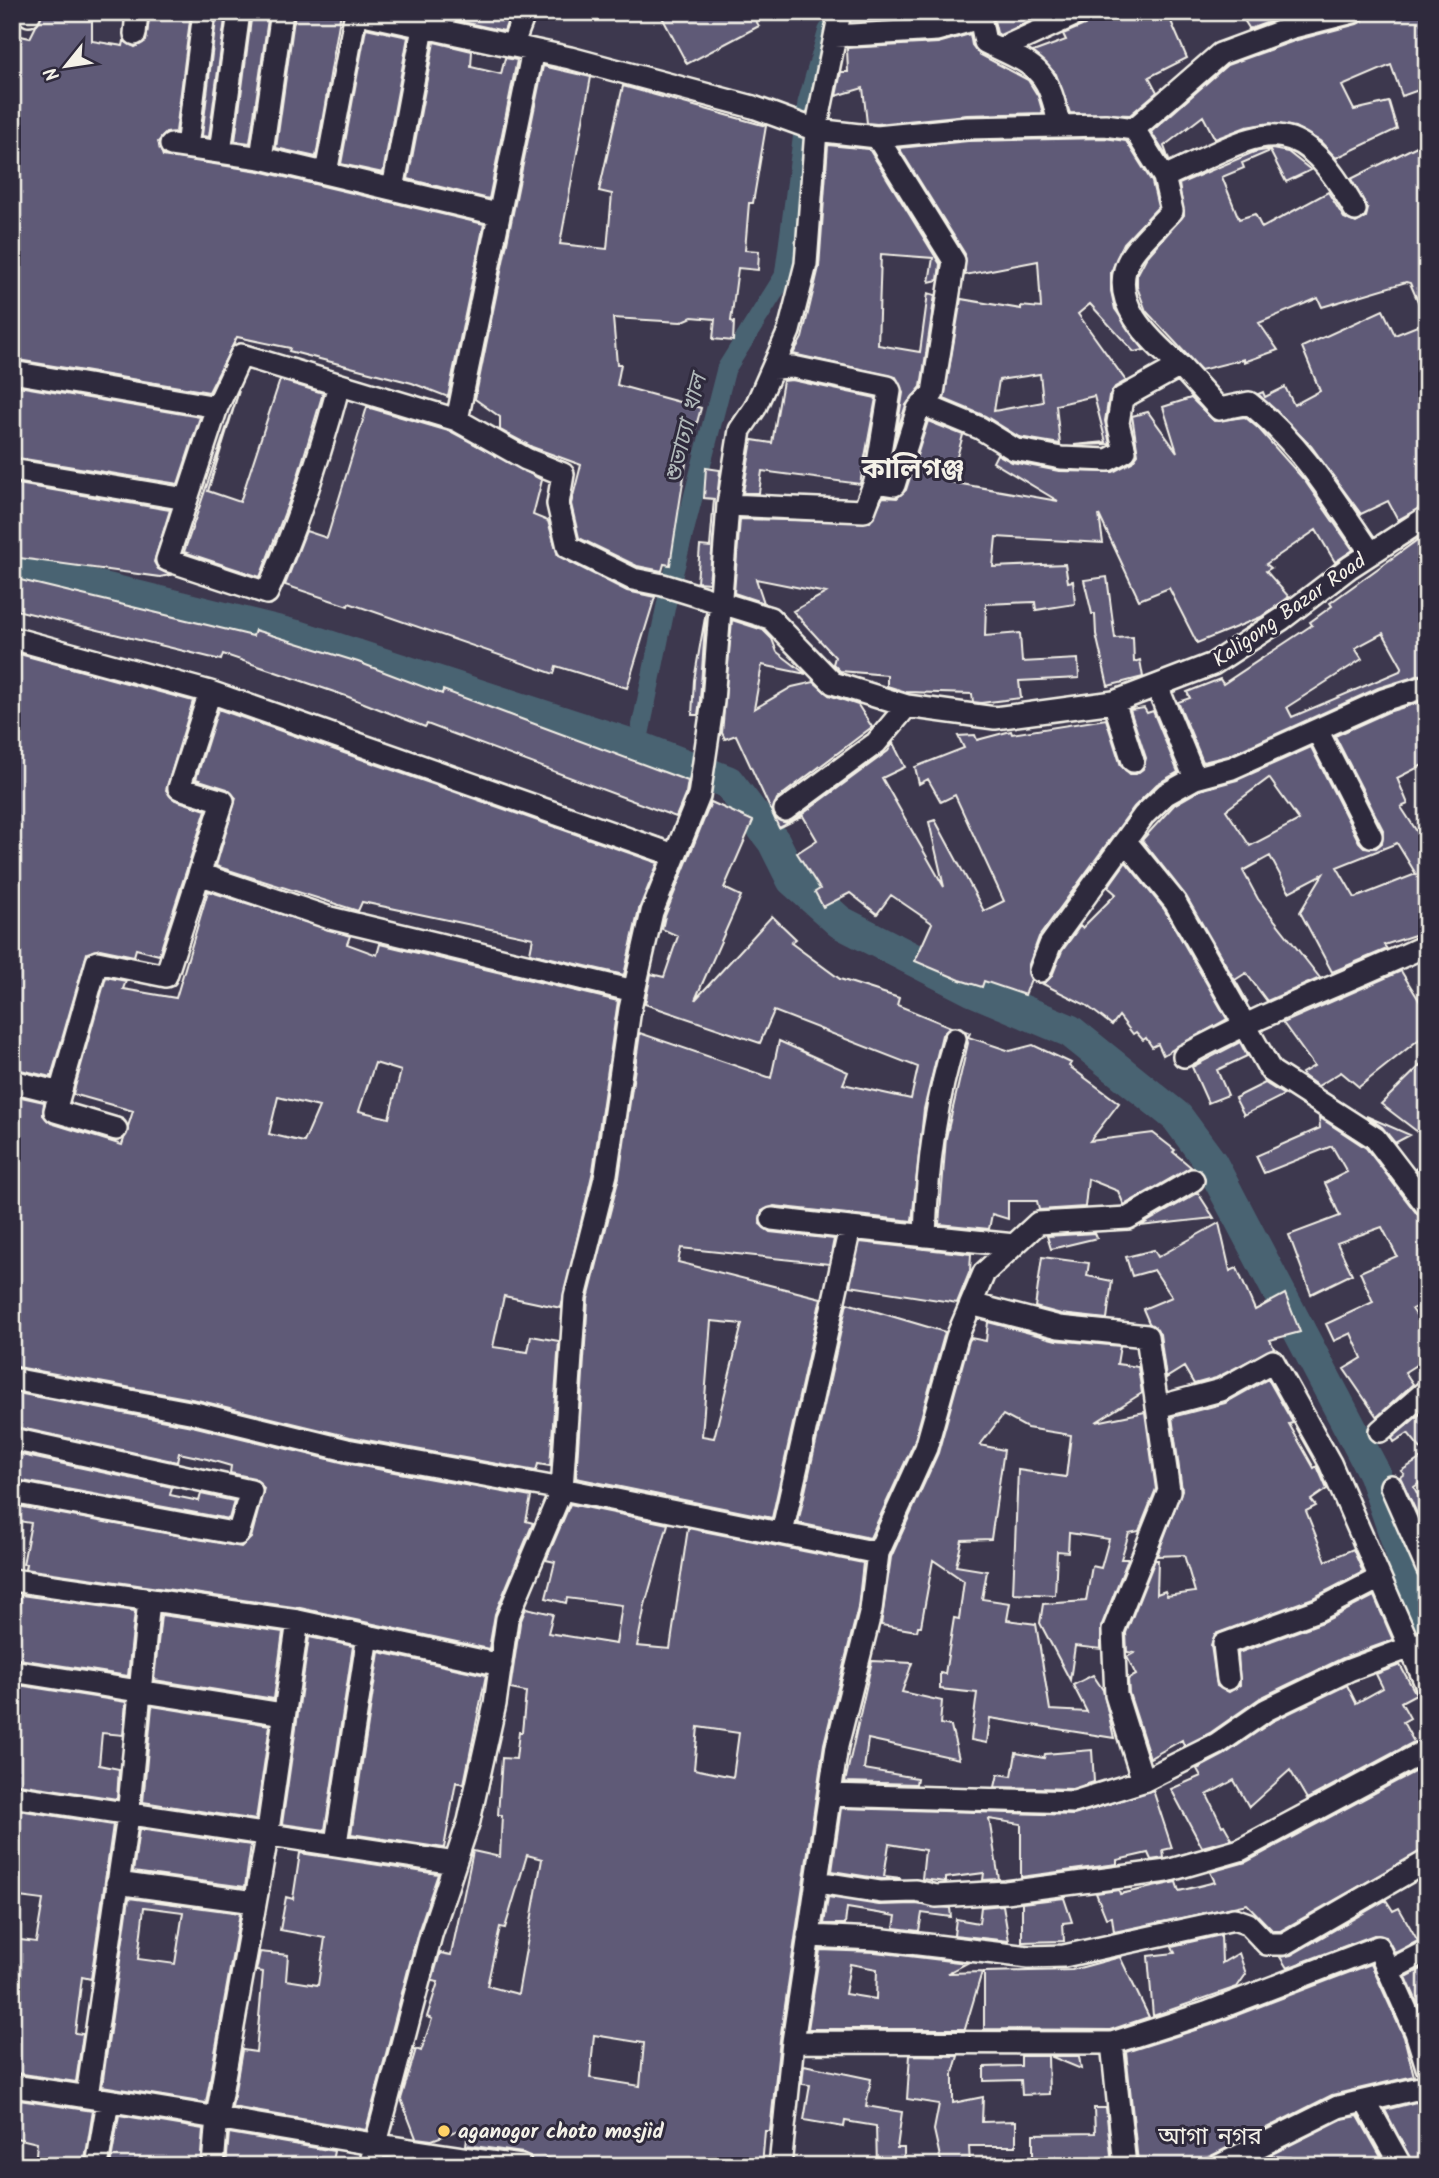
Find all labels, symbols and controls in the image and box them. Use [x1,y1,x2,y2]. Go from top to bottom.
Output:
north arrow [32,32,102,102]
text: N [37,61,69,86]
water label: শুভাঢ্যা খাল [656,367,719,488]
district label: কালিগঞ্জ [861,448,964,493]
street label: Kaligong Bazar Road [1206,545,1374,677]
place label: aganogor choto mosjid [458,2116,664,2149]
district label: আগা নগর [1157,2118,1262,2157]
marker: aganogor choto mosjid [436,2123,452,2139]

